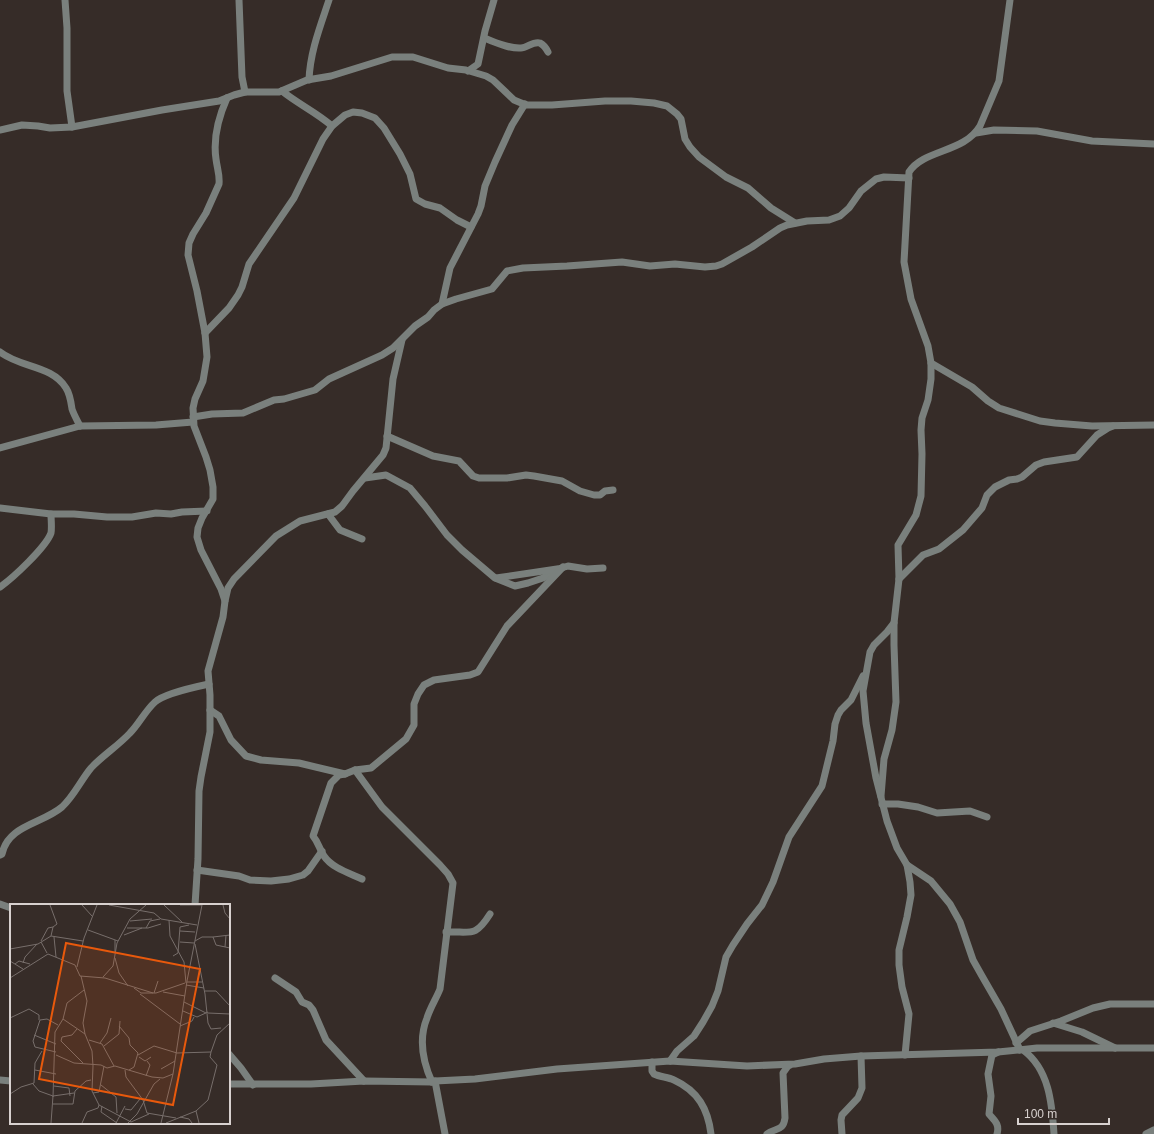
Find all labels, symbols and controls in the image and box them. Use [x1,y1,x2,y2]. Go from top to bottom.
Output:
inset map [10,904,230,1124]
scale bar [1018,1100,1109,1126]
text: 100 m [1024,1107,1057,1121]

